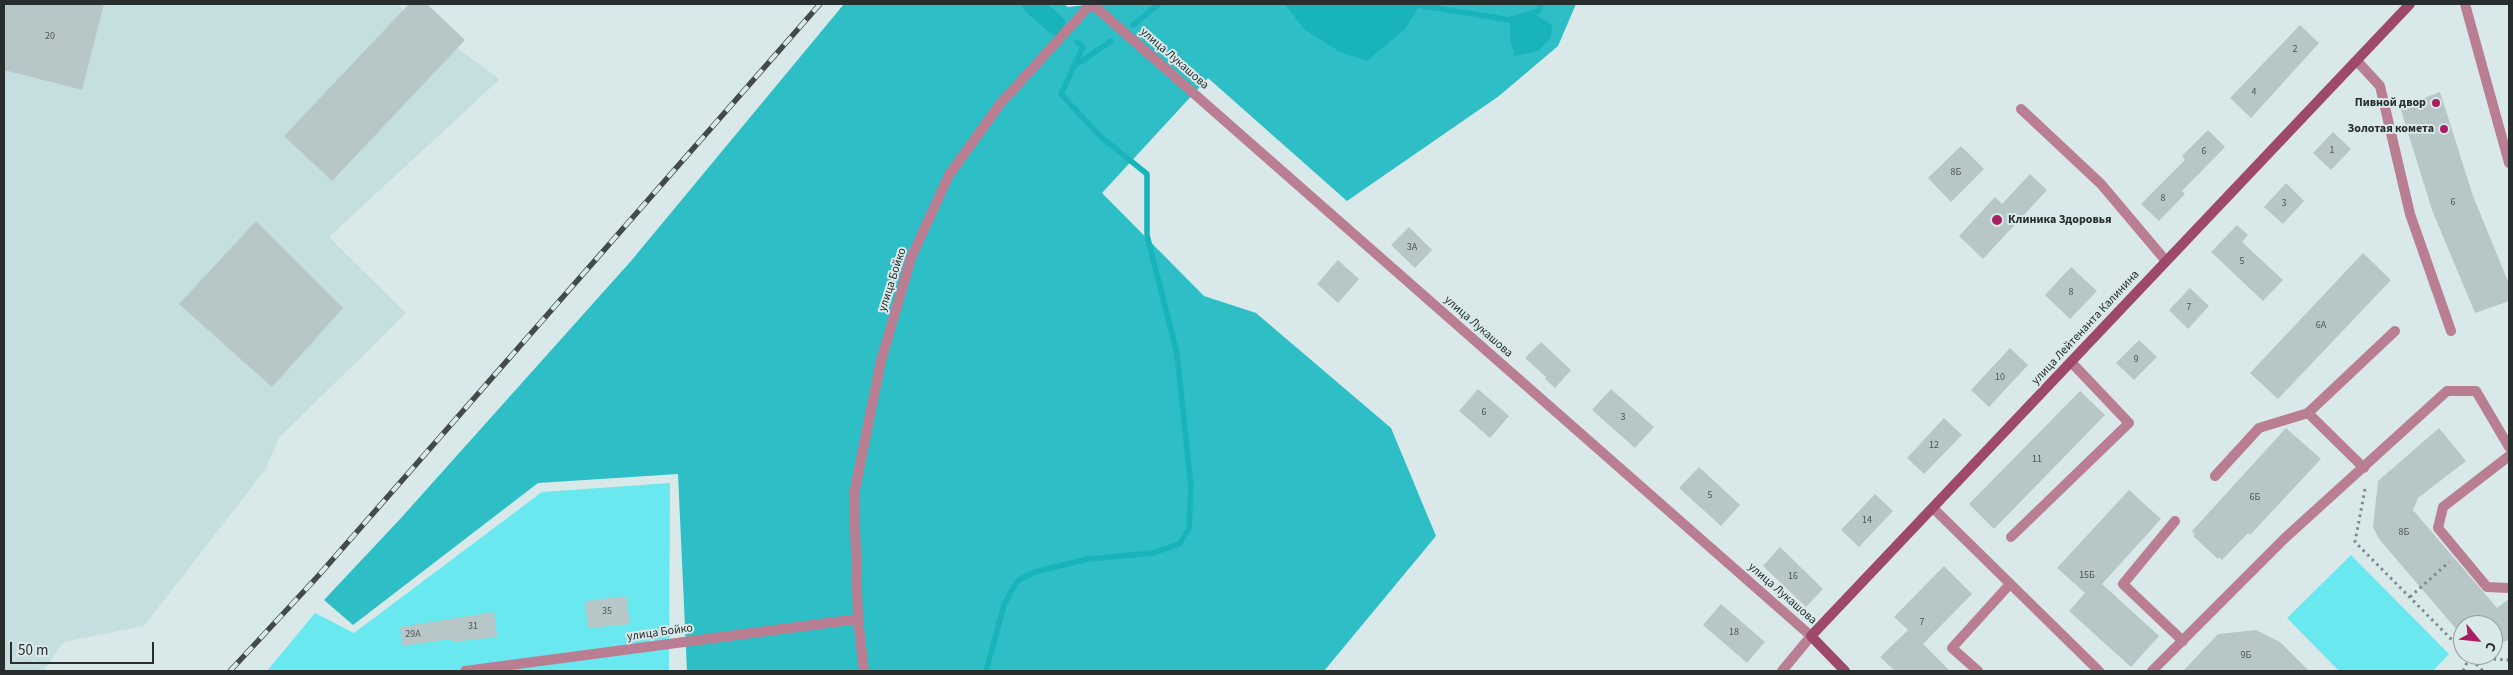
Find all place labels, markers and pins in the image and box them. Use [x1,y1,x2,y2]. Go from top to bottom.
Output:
place label: Пивной двор [2355,96,2426,110]
marker: Пивной двор [2430,97,2442,109]
place label: Золотая комета [2348,122,2434,136]
marker: Золотая комета [2438,123,2450,135]
marker: Клиника Здоровья [1990,213,2004,227]
place label: Клиника Здоровья [2008,213,2111,227]

